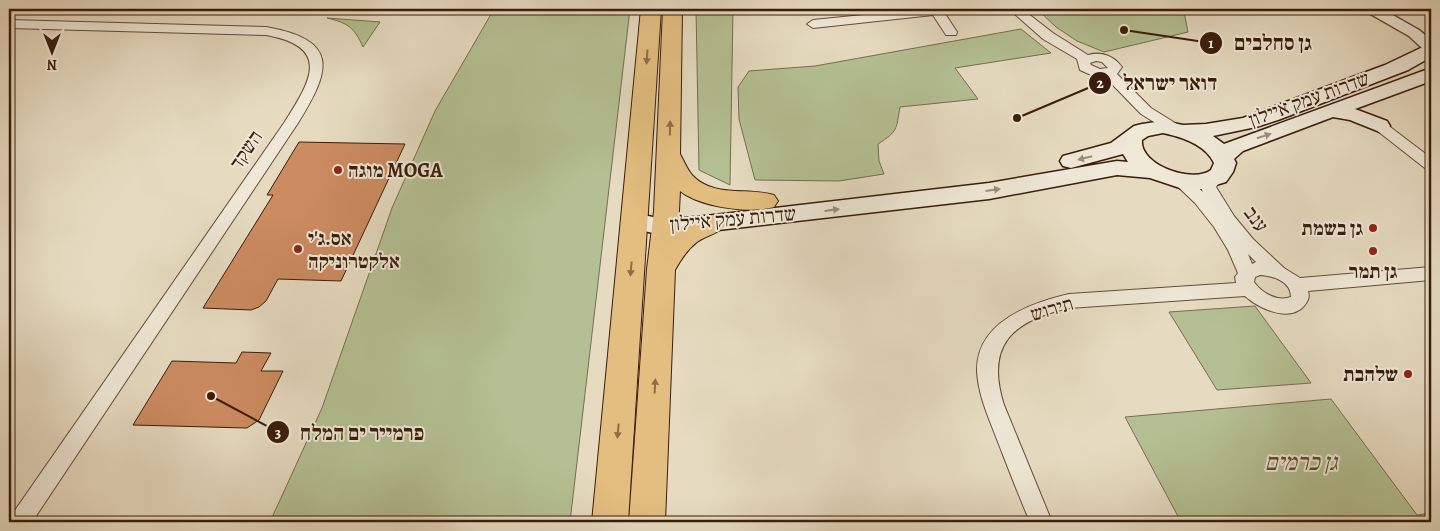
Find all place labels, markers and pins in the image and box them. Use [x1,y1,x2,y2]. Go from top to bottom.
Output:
callout: גן סחלבים [1199,25,1321,61]
callout: דואר ישראל [1088,65,1227,101]
place label: מוגה MOGA [348,157,443,184]
marker: מוגה MOGA [332,164,344,176]
place label: גן בשמת [1302,215,1363,242]
marker: גן בשמת [1367,222,1379,234]
place label: אס.ג'י אלקטרוניקה [308,225,400,275]
marker: אס.ג'י אלקטרוניקה [292,243,304,255]
marker: גן תמר [1367,245,1379,257]
place label: גן תמר [1349,258,1398,285]
place label: שלהבת [1343,361,1398,388]
marker: שלהבת [1402,368,1414,380]
callout: פרמייר ים המלח [265,414,435,450]

